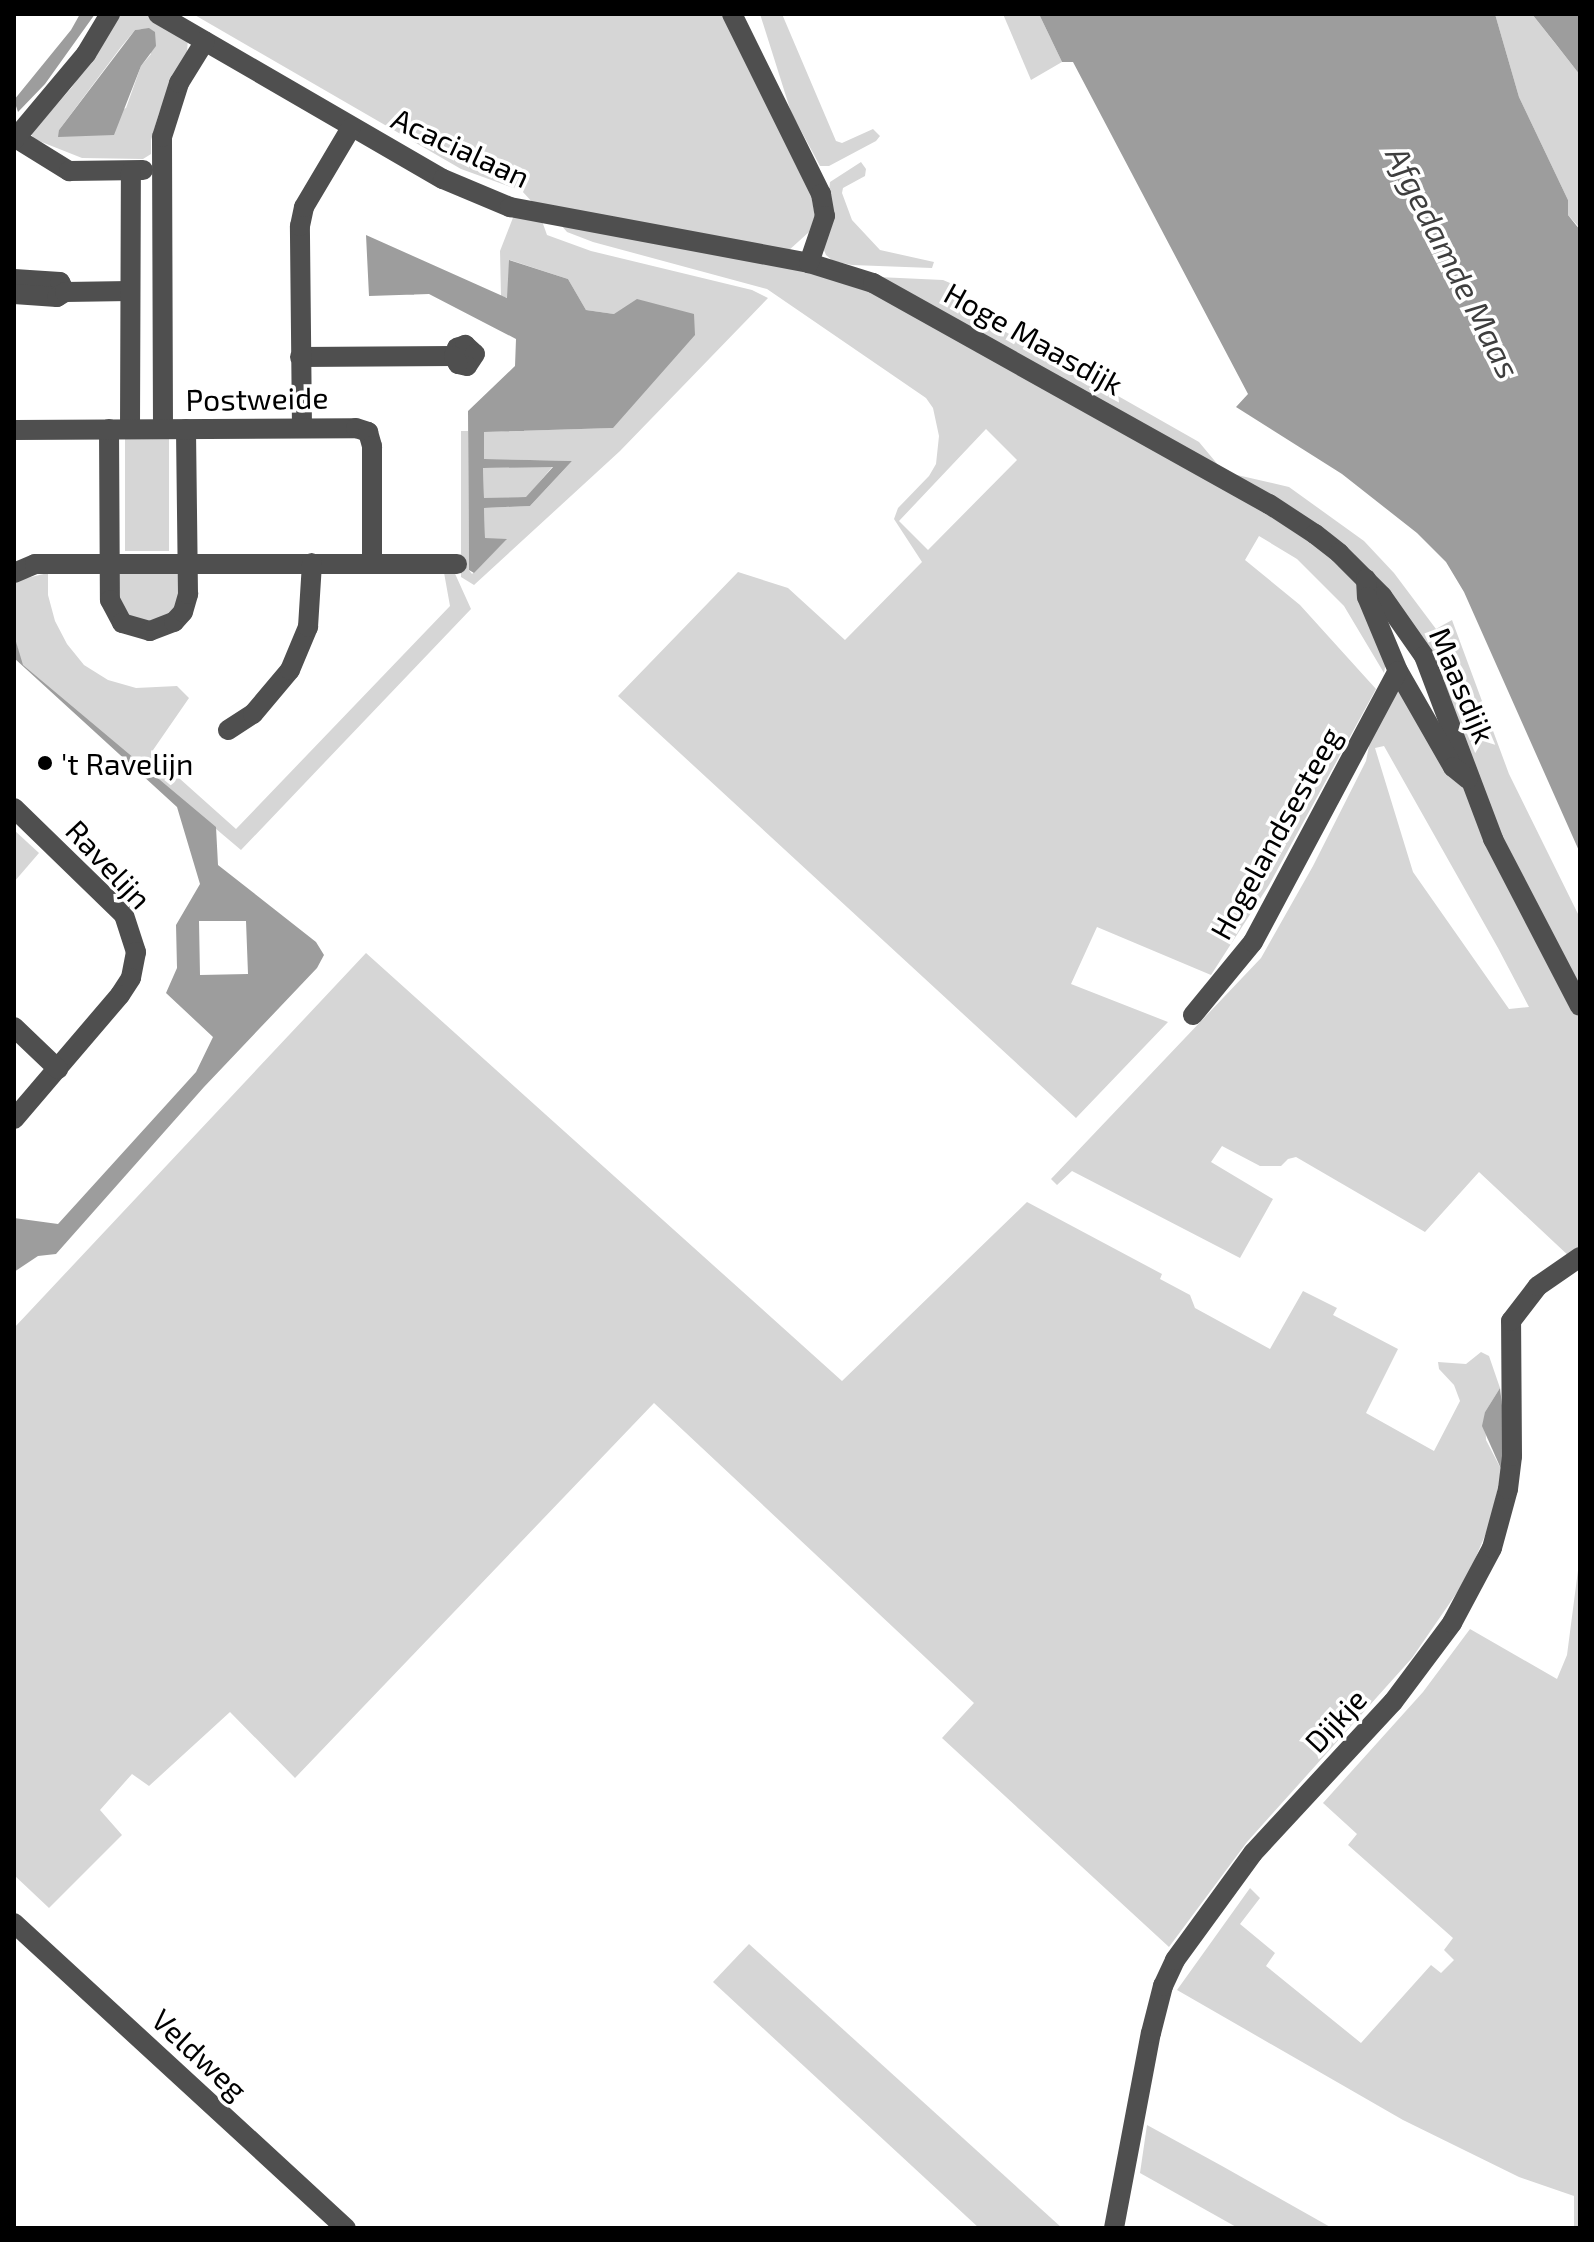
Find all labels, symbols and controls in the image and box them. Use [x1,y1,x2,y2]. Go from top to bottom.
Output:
street label: Acacialaan [386,99,536,195]
water label: Afgedamde Maas [1379,140,1529,384]
street label: Hoge Maasdijk [939,274,1129,402]
street label: Postweide [185,379,329,417]
street label: Maasdijk [1423,622,1503,748]
street label: Hogelandsesteeg [1202,721,1348,945]
place label: 't Ravelijn [61,745,194,781]
marker: 't Ravelijn [36,754,54,772]
street label: Ravelijn [59,812,159,916]
street label: Dijkje [1297,1681,1373,1759]
street label: Veldweg [145,2001,255,2107]

